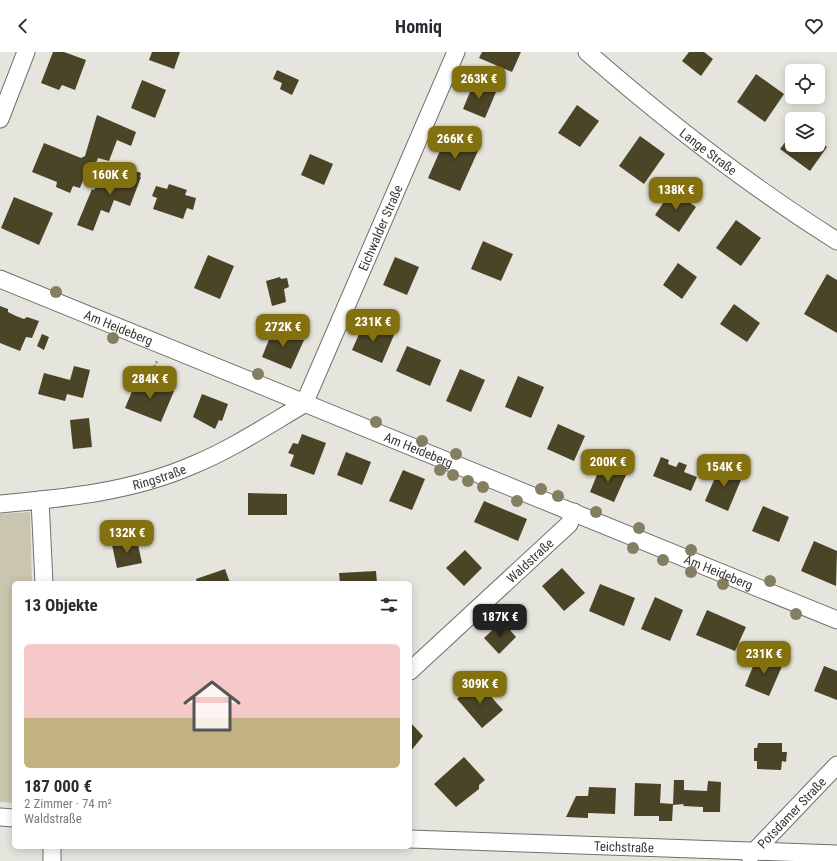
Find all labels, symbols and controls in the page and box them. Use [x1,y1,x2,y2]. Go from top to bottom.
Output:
icon: back [12,15,34,37]
icon: heart [803,15,825,37]
text: Homiq [395,16,442,37]
map controls [785,64,825,152]
button: locate [785,64,825,104]
pin: 263K € [446,66,512,100]
text: 263K € [461,71,497,86]
button: layers [785,112,825,152]
street label: Lange Straße [677,125,740,178]
pin: 266K € [422,126,488,160]
text: 266K € [437,131,473,146]
pin: 160K € [77,162,143,196]
text: 160K € [92,167,128,182]
pin: 138K € [643,177,709,211]
street label: Eichwalder Straße [355,182,405,273]
text: 138K € [658,182,694,197]
street label: Am Heideberg [82,307,155,348]
pin: 231K € [340,309,406,343]
pin: 272K € [250,314,316,348]
text: 231K € [355,314,391,329]
text: 272K € [265,319,301,334]
pin: 284K € [117,366,183,400]
text: 284K € [132,371,168,386]
street label: Am Heideberg [382,429,455,470]
pin: 200K € [575,449,641,483]
text: 200K € [590,454,626,469]
pin: 154K € [691,454,757,488]
text: 154K € [706,459,742,474]
street label: Ringstraße [131,461,188,492]
pin: 132K € [94,520,160,554]
text: 132K € [109,525,145,540]
street label: Waldstraße [503,535,556,586]
street label: Am Heideberg [682,551,755,592]
icon: filters [378,594,400,616]
text: 13 Objekte [24,595,98,615]
pin: 187K € [467,604,533,638]
text: 187K € [482,609,518,624]
pin: 231K € [731,641,797,675]
text: 231K € [746,646,782,661]
icon: home [176,670,248,742]
pin: 309K € [447,671,513,705]
text: 309K € [462,676,498,691]
street label: Potsdamer Straße [754,774,829,851]
text: 187 000 € [24,776,92,796]
text: 2 Zimmer · 74 m² [24,796,112,811]
text: Waldstraße [24,811,82,826]
street label: Teichstraße [594,838,654,855]

